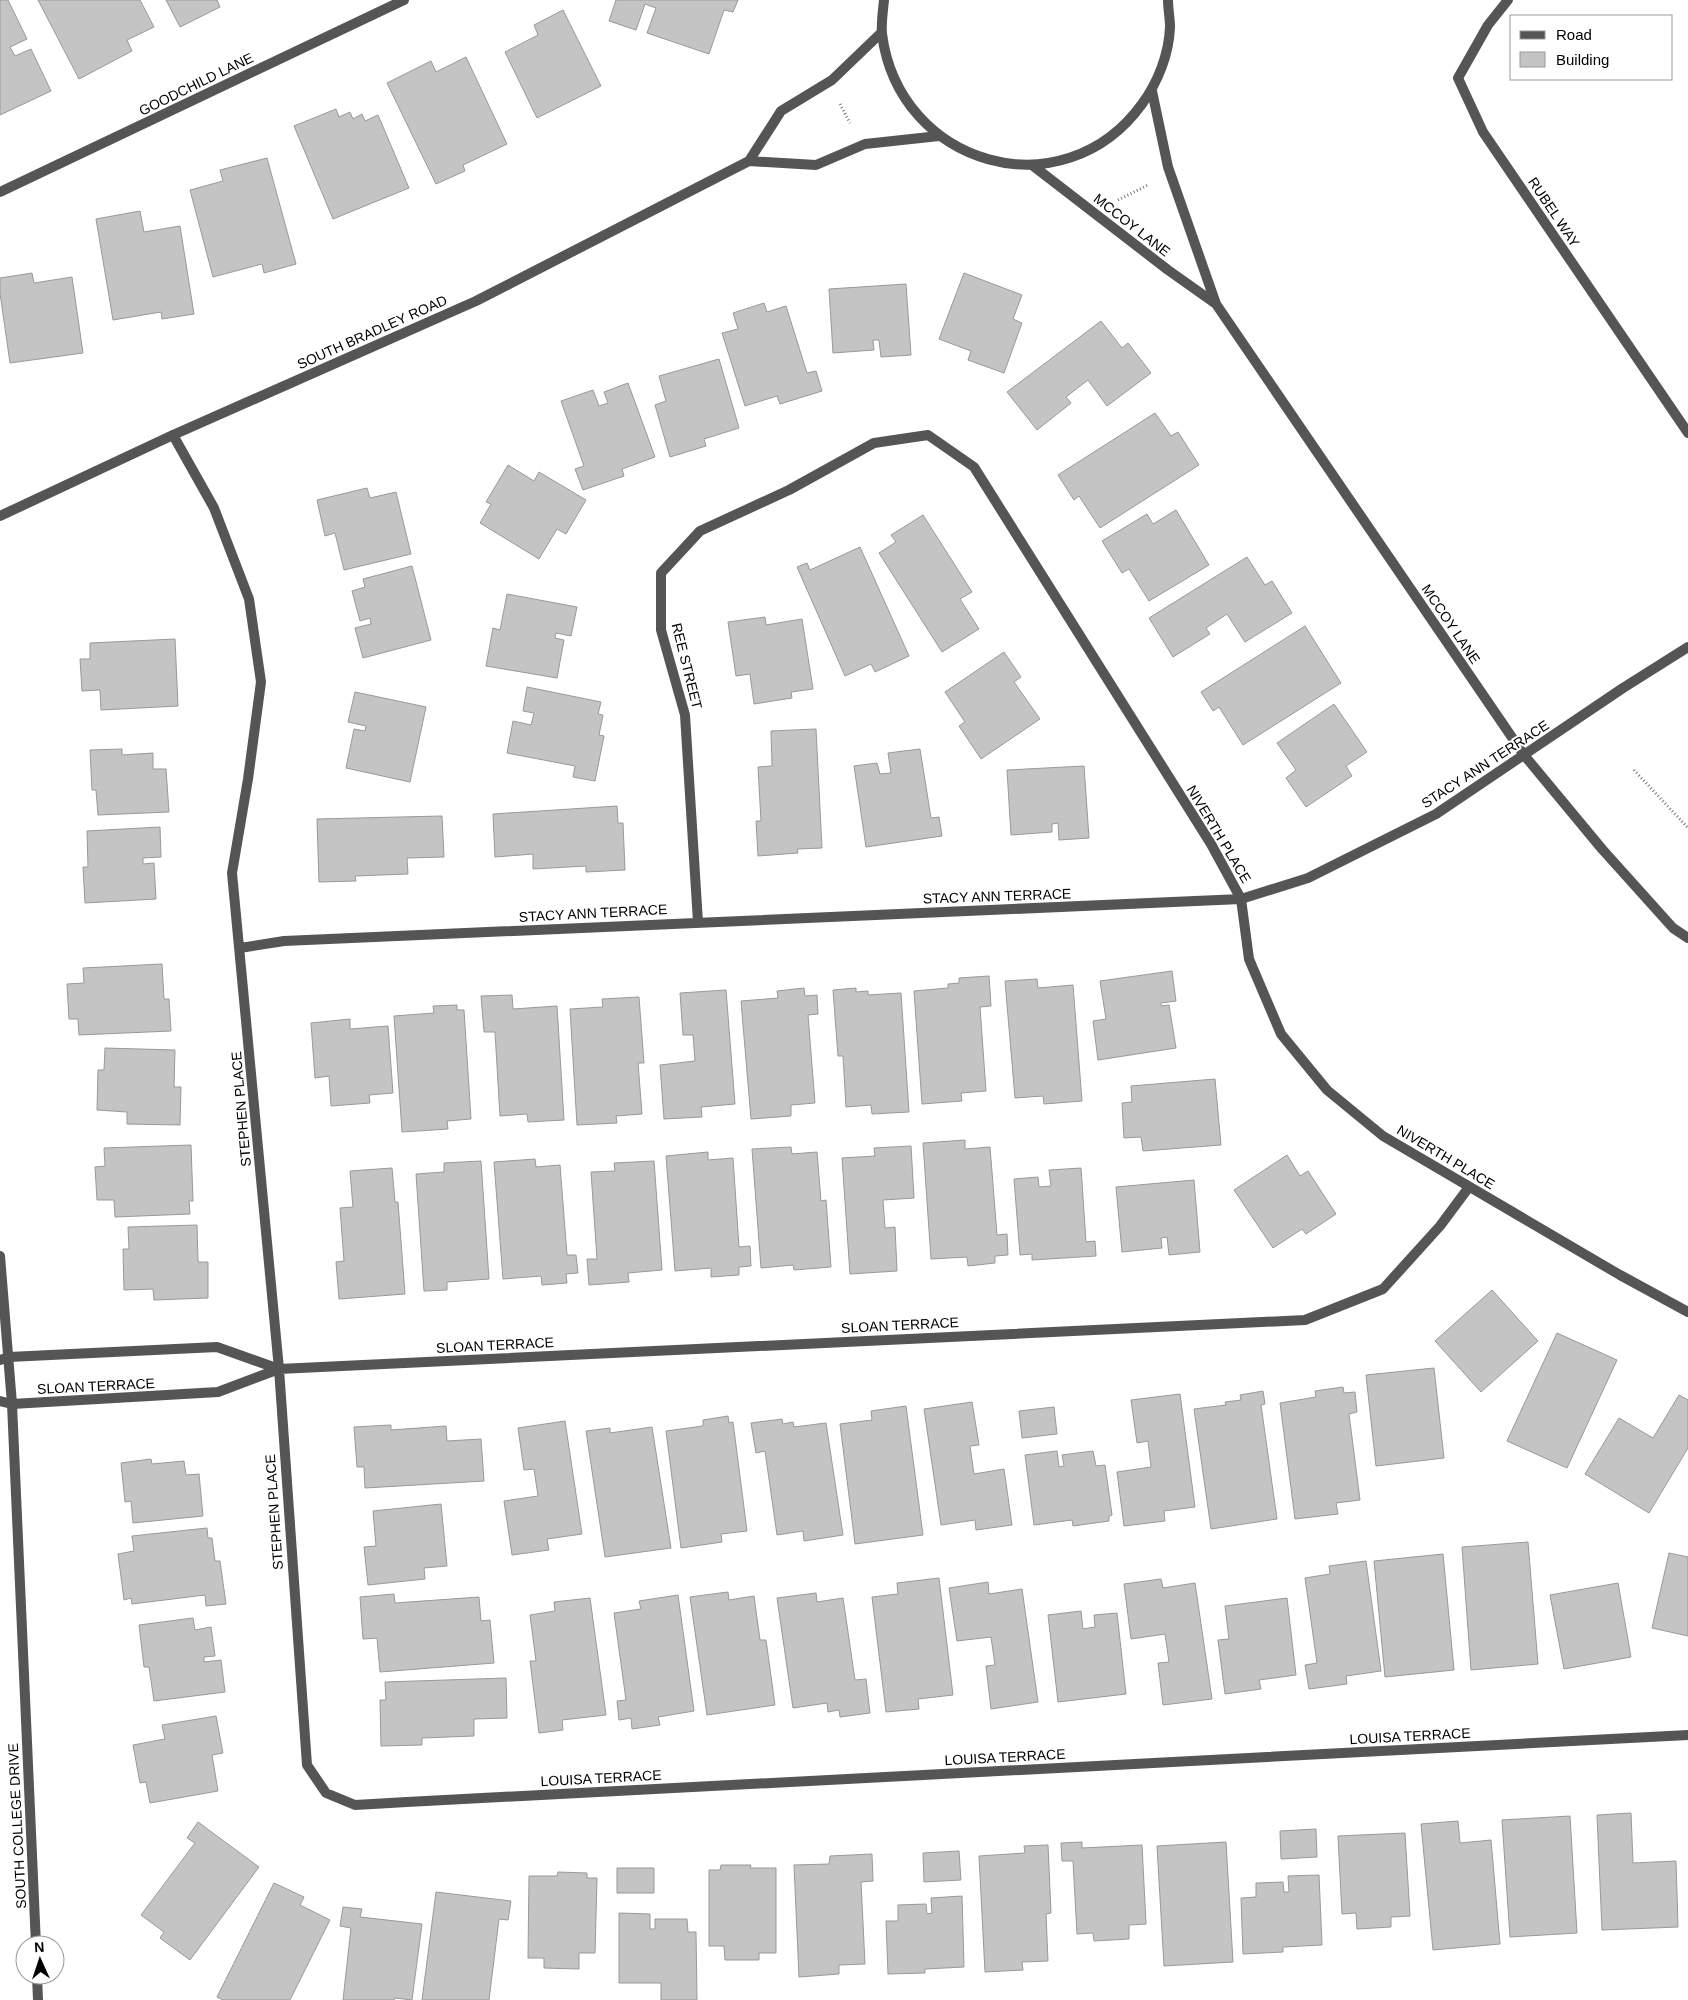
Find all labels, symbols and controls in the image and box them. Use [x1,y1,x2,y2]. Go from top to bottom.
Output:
legend [1510,15,1673,80]
text: Road [1556,26,1592,43]
street label: GOODCHILD LANE [136,49,256,119]
text: Building [1556,51,1609,68]
street label: RUBEL WAY [1525,174,1583,250]
street label: MCCOY LANE [1091,190,1173,260]
street label: SOUTH BRADLEY ROAD [295,292,449,372]
street label: MCCOY LANE [1419,581,1483,667]
street label: REE STREET [669,621,706,711]
street label: STACY ANN TERRACE [1418,717,1552,811]
street label: NIVERTH PLACE [1184,782,1254,886]
street label: STACY ANN TERRACE [922,885,1072,907]
street label: STACY ANN TERRACE [518,901,668,925]
street label: STEPHEN PLACE [228,1051,254,1167]
street label: NIVERTH PLACE [1394,1122,1498,1192]
street label: SLOAN TERRACE [841,1314,959,1336]
street label: SLOAN TERRACE [436,1334,554,1356]
street label: SLOAN TERRACE [37,1375,155,1397]
street label: STEPHEN PLACE [262,1454,286,1570]
street label: LOUISA TERRACE [1349,1725,1471,1747]
street label: SOUTH COLLEGE DRIVE [5,1743,29,1909]
street label: LOUISA TERRACE [944,1746,1066,1768]
street label: LOUISA TERRACE [540,1767,662,1789]
north arrow [15,1935,65,1985]
text: N [34,1939,45,1955]

